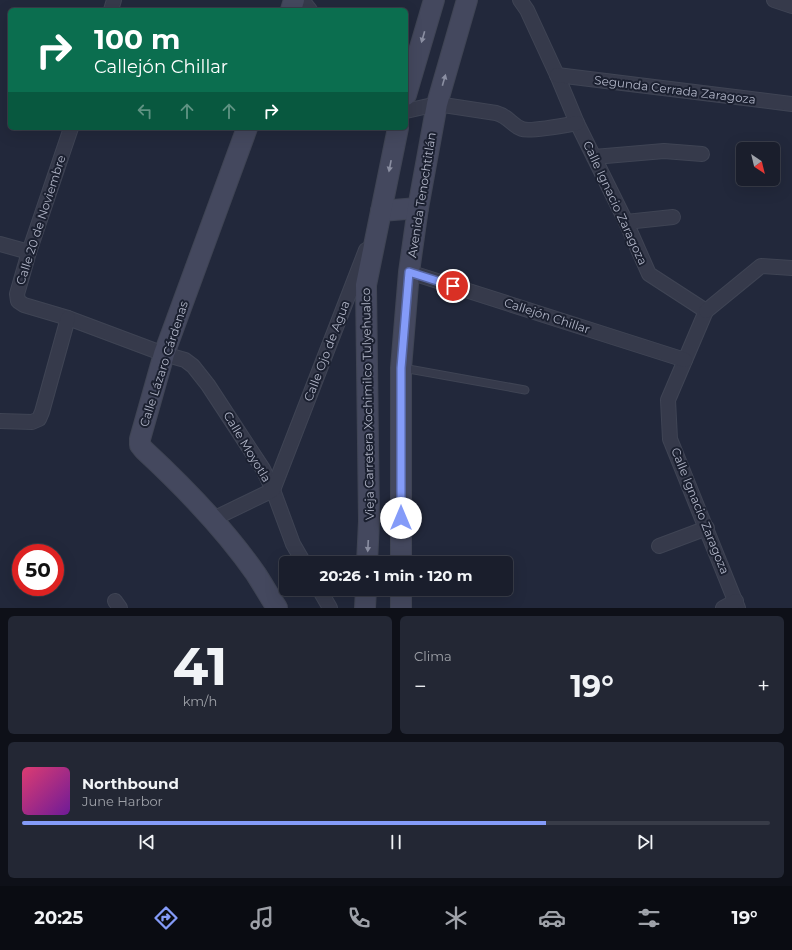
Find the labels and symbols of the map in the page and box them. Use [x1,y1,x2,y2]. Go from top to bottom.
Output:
one-way arrow [420,32,426,44]
street label: Segunda Cerrada Zaragoza [594,72,757,107]
one-way arrow [441,73,447,85]
street label: Avenida Tenochtitlán [404,131,439,259]
street label: Calle Ignacio Zaragoza [580,138,651,267]
north arrow [736,142,780,186]
street label: Calle 20 de Noviembre [12,153,69,287]
one-way arrow [387,160,393,172]
pin [436,269,470,303]
street label: Vieja Carretera Xochimilco Tulyehualco [358,288,377,520]
street label: Callejón Chillar [502,295,592,337]
street label: Calle Ojo de Agua [300,298,353,403]
street label: Calle Lázaro Cárdenas [136,299,191,429]
street label: Calle Moyotla [220,409,275,485]
street label: Calle Ignacio Zaragoza [668,445,733,576]
position arrow [380,497,422,539]
one-way arrow [365,540,371,553]
speed limit sign: 50 [12,544,64,596]

